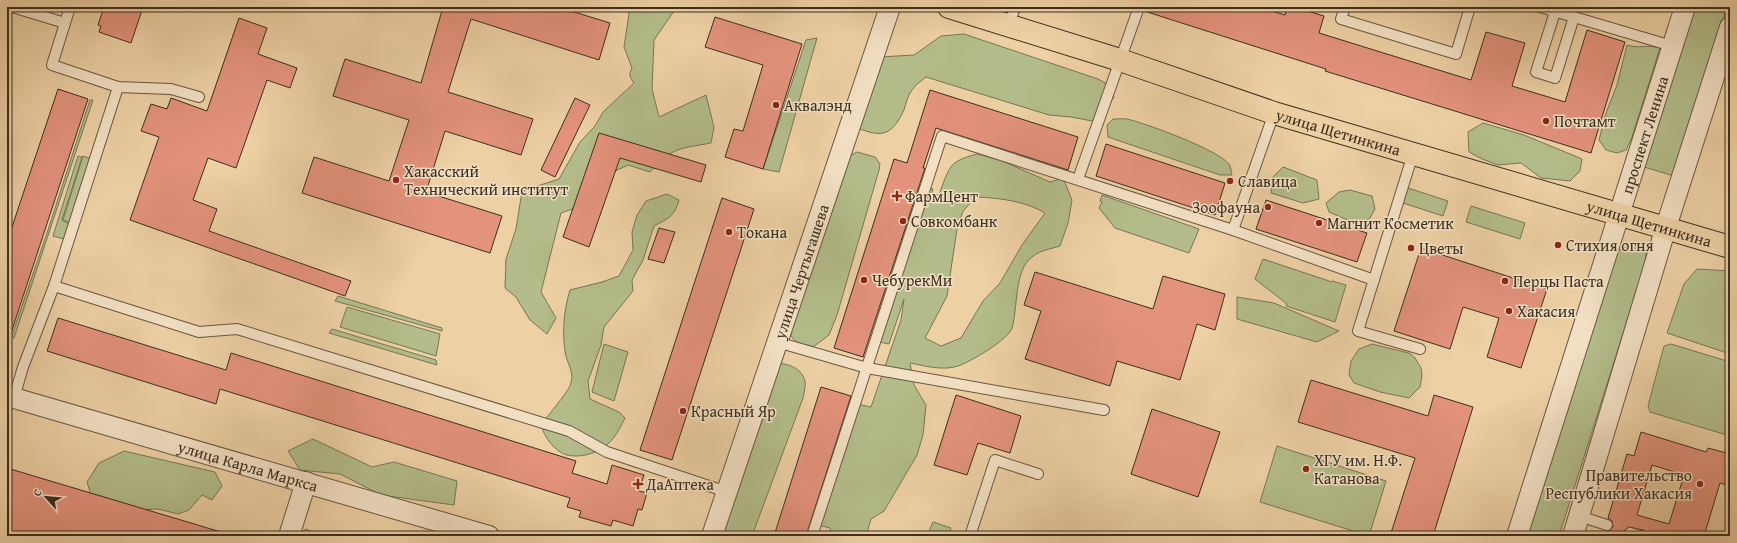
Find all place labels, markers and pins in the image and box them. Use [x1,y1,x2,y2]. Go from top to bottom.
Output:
place label: Аквалэнд [784,93,852,117]
marker: Аквалэнд [771,100,781,110]
place label: Почтамт [1554,109,1616,133]
marker: Почтамт [1541,116,1551,126]
place label: Хакасский Технический институт [404,159,569,201]
place label: Славица [1238,169,1298,193]
marker: Хакасский Технический институт [391,175,401,185]
marker: Славица [1225,176,1235,186]
place label: ФармЦент [905,184,978,208]
marker: ФармЦент [892,191,902,201]
place label: Зоофауна [1192,195,1260,219]
marker: Зоофауна [1263,202,1273,212]
place label: Совкомбанк [911,209,998,233]
place label: Магнит Косметик [1327,211,1454,235]
marker: Совкомбанк [898,216,908,226]
marker: Магнит Косметик [1314,218,1324,228]
place label: Токана [737,220,787,244]
marker: Токана [724,227,734,237]
place label: Стихия огня [1566,233,1654,257]
place label: Цветы [1419,236,1464,260]
marker: Стихия огня [1553,240,1563,250]
marker: Цветы [1406,243,1416,253]
place label: ЧебурекМи [872,268,953,292]
place label: Перцы Паста [1513,269,1604,293]
marker: ЧебурекМи [859,275,869,285]
marker: Перцы Паста [1500,276,1510,286]
place label: Хакасия [1517,299,1575,323]
marker: Хакасия [1504,306,1514,316]
place label: Красный Яр [691,399,776,423]
marker: Красный Яр [678,406,688,416]
place label: ХГУ им. Н.Ф. Катанова [1314,448,1402,490]
place label: Правительство Республики Хакасия [1545,463,1692,505]
marker: ХГУ им. Н.Ф. Катанова [1301,464,1311,474]
place label: ДаАптека [645,472,714,496]
marker: ДаАптека [633,479,643,489]
marker: Правительство Республики Хакасия [1695,479,1705,489]

